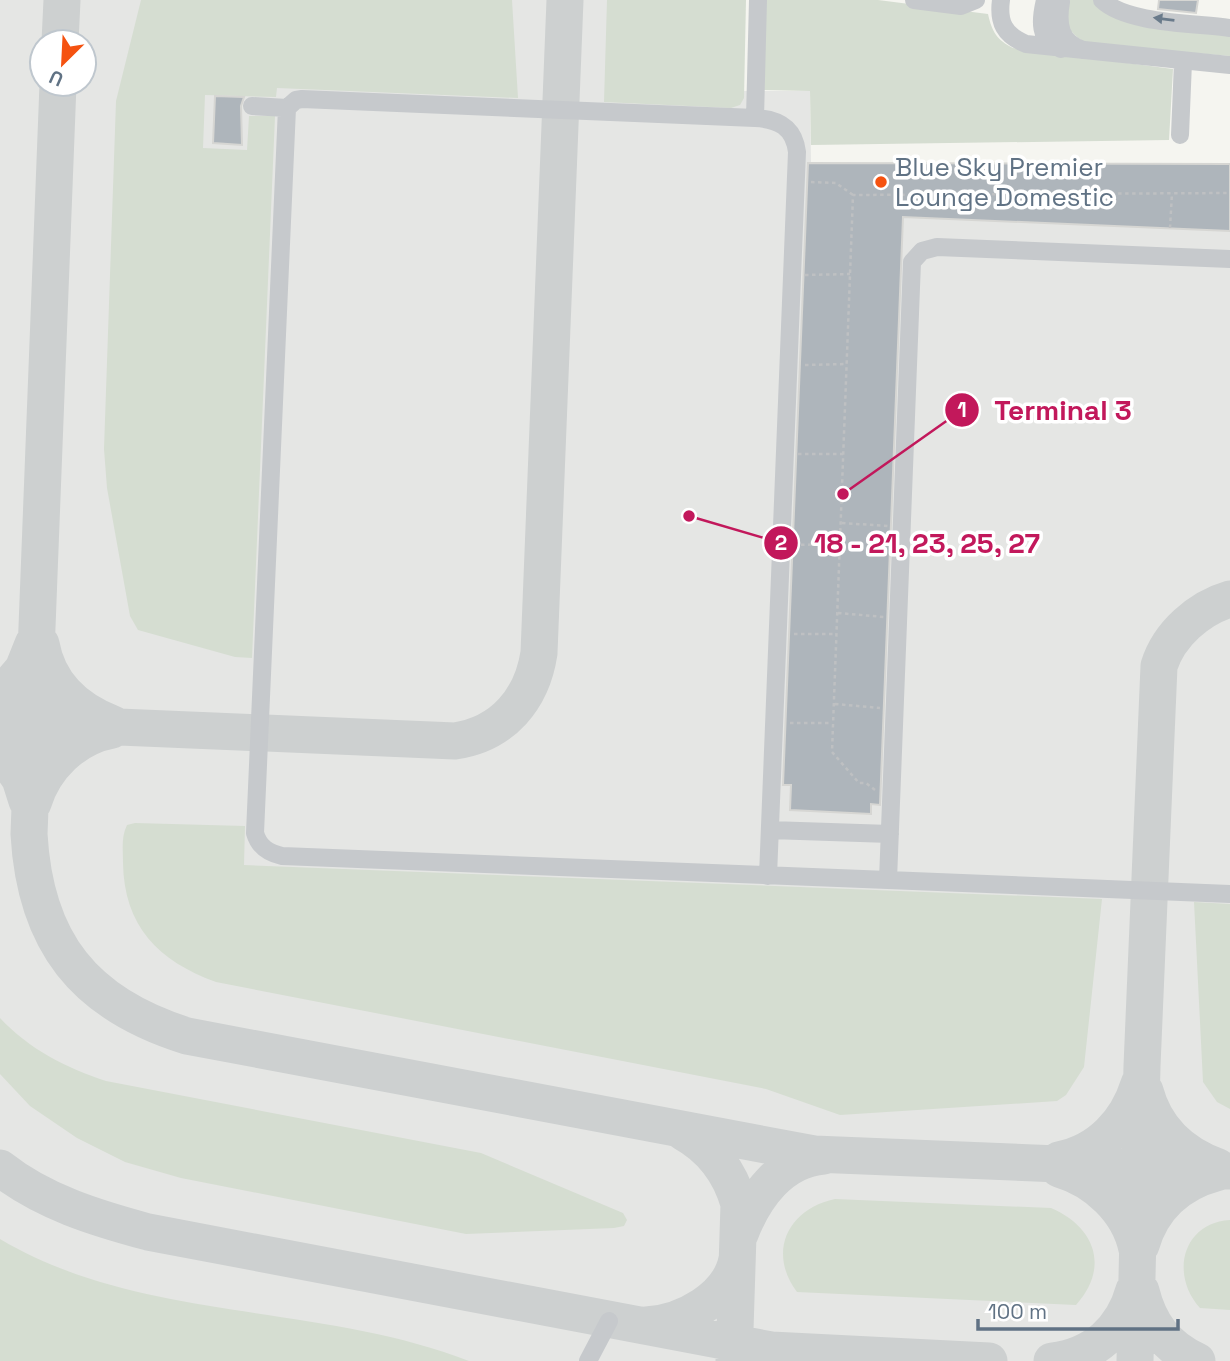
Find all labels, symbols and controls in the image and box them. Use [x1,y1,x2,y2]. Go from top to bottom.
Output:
one-way arrow [1153,14,1175,25]
north arrow [28,28,98,98]
text: U [45,64,67,92]
place label: Blue Sky Premier Lounge Domestic [895,150,1114,214]
marker: Blue Sky Premier Lounge Domestic [873,174,889,190]
callout: Terminal 3 [945,386,1145,435]
text: Terminal 3 [994,392,1132,428]
text: 1 [957,396,967,423]
callout: 18 - 21, 23, 25, 27 [763,518,1056,567]
text: 18 - 21, 23, 25, 27 [814,525,1040,561]
text: 2 [775,529,787,556]
scale bar [978,1288,1178,1332]
text: 100 m [988,1298,1047,1325]

